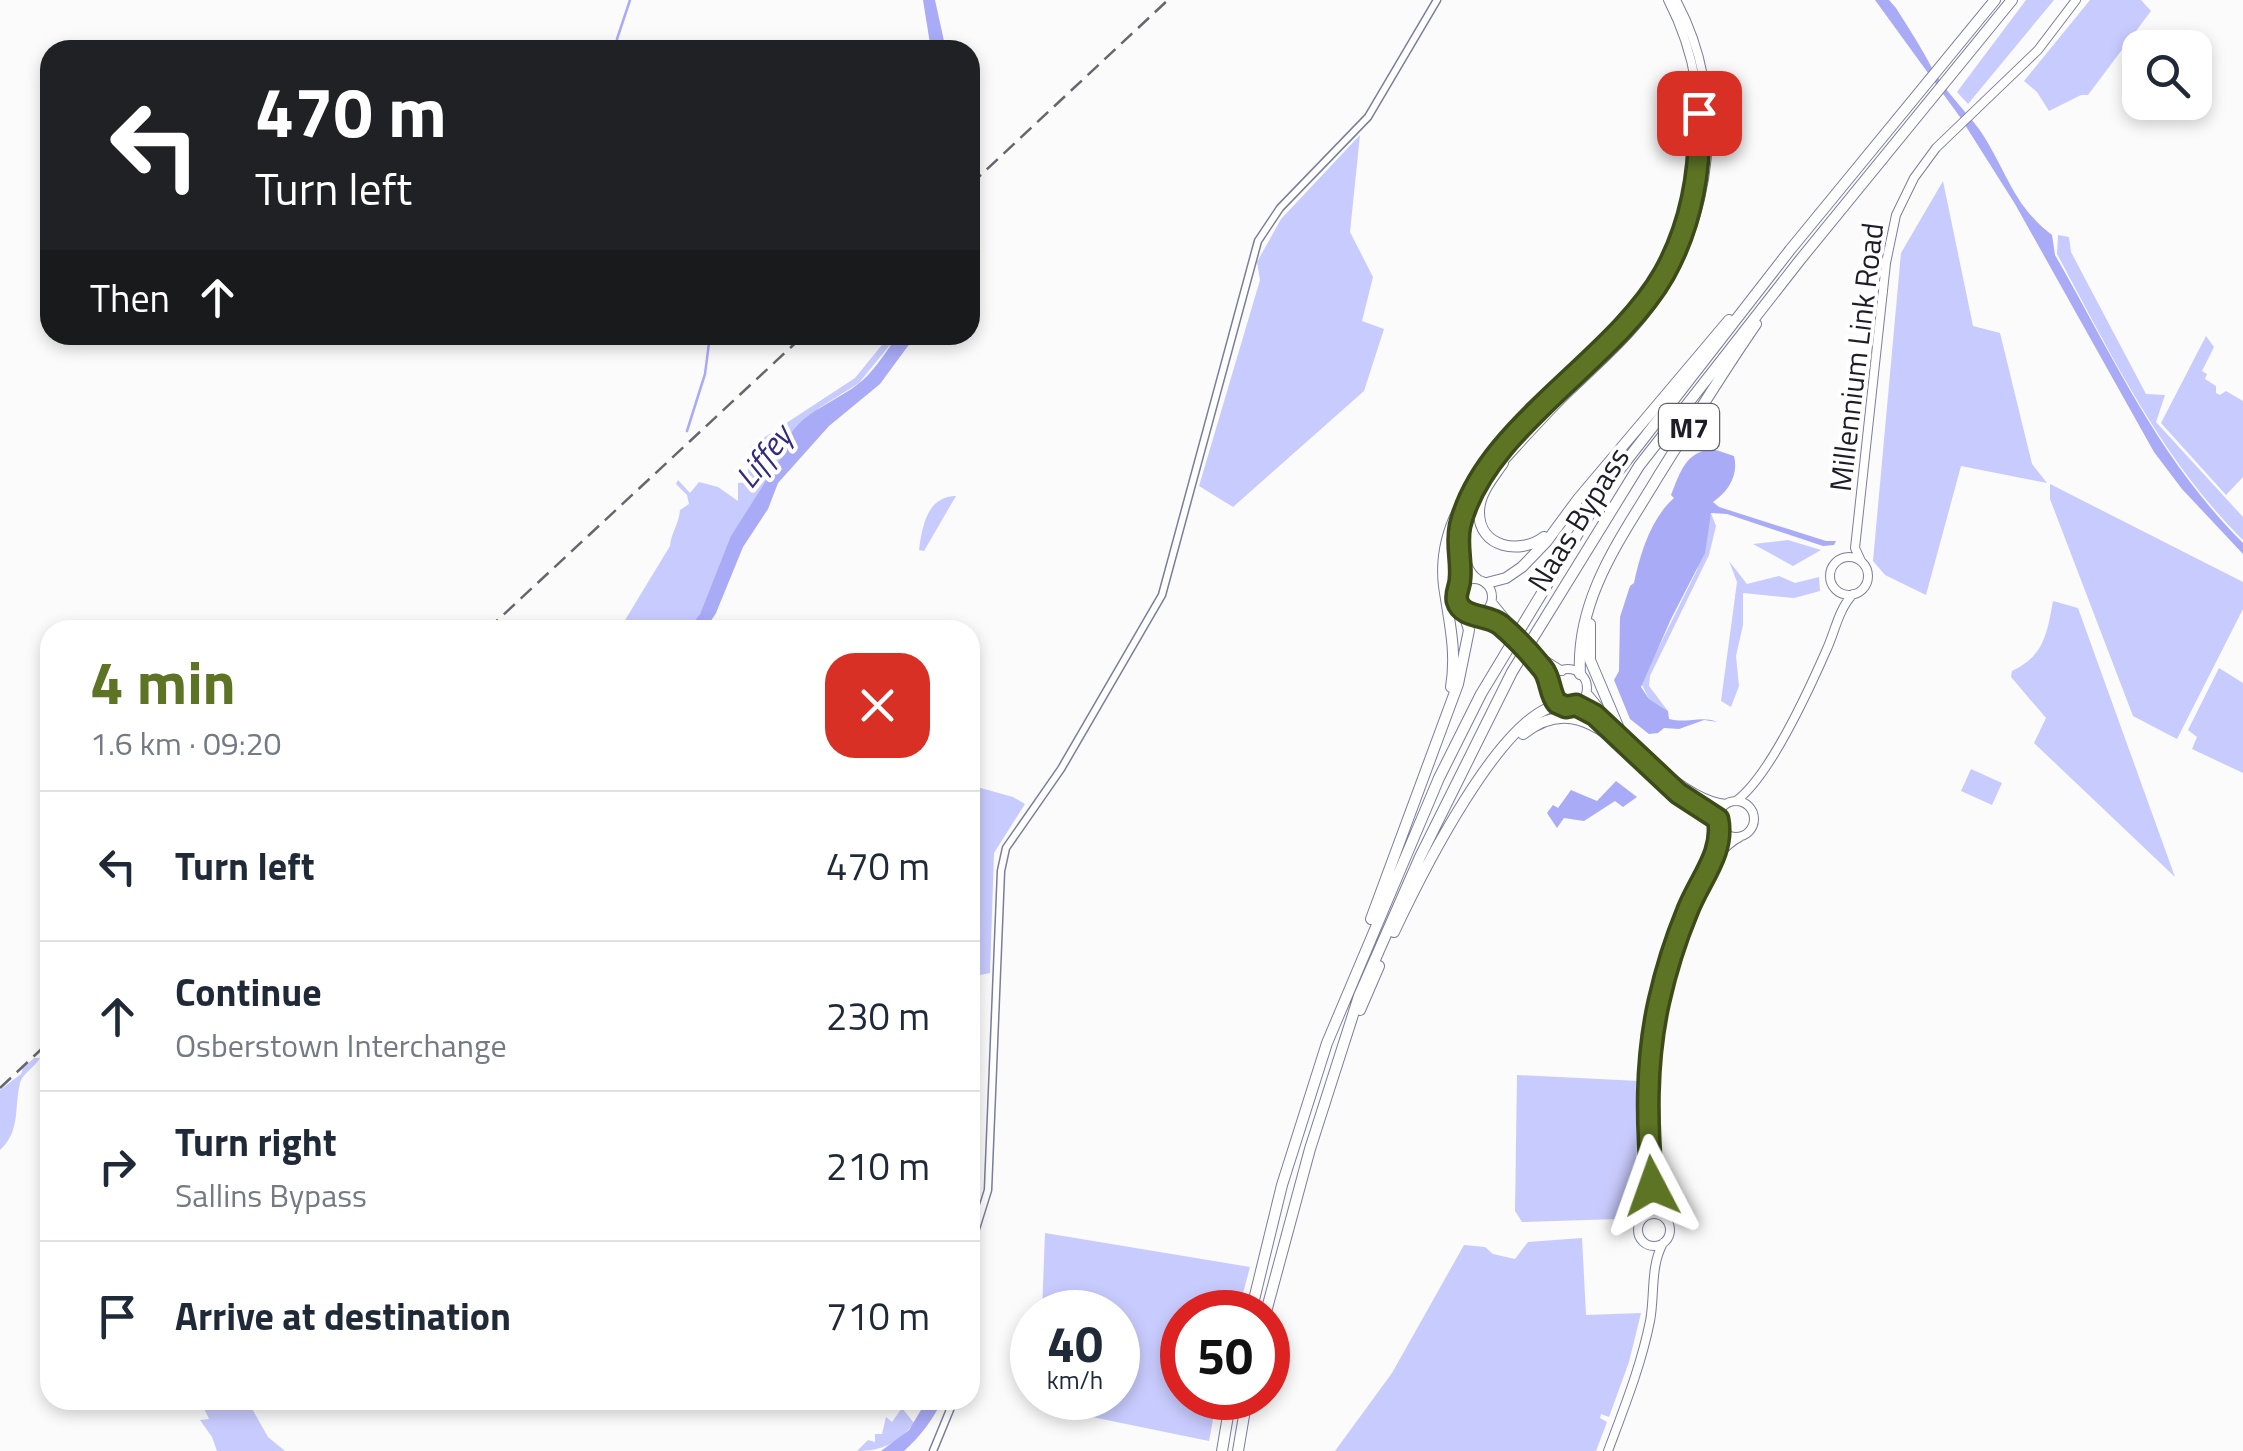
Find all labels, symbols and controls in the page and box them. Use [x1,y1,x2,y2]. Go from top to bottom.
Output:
map controls [2122,30,2212,120]
button: search [2122,30,2212,120]
text: 470 m [255,58,447,164]
pin [1657,71,1742,156]
icon: left [90,80,220,210]
icon: arrive [1672,86,1727,141]
text: Turn left [255,154,412,222]
street label: Millennium Link Road [1817,220,1895,494]
text: Then [90,269,170,327]
icon: ahead [190,270,245,325]
road number: M7 [1659,404,1719,450]
water label: Liffey [723,411,805,498]
street label: Naas Bypass [1515,438,1641,600]
text: 4 min [90,636,236,727]
button: close [825,653,930,758]
text: 1.6 km · 09:20 [90,719,282,767]
text: Turn left [175,837,315,895]
text: 470 m [826,837,930,895]
icon: left [90,839,145,894]
text: Continue [175,963,322,1021]
text: 230 m [826,987,930,1045]
icon: ahead [90,989,145,1044]
text: Osberstown Interchange [175,1021,507,1069]
text: Turn right [175,1113,337,1171]
position arrow [1600,1134,1704,1238]
text: 210 m [826,1137,930,1195]
icon: right [90,1139,145,1194]
text: Sallins Bypass [175,1171,367,1219]
text: Arrive at destination [175,1287,511,1345]
text: 710 m [826,1287,930,1345]
icon: arrive [90,1289,145,1344]
speed limit sign: 50 [1160,1290,1290,1420]
text: 40 [1047,1305,1103,1381]
text: km/h [1047,1361,1103,1399]

